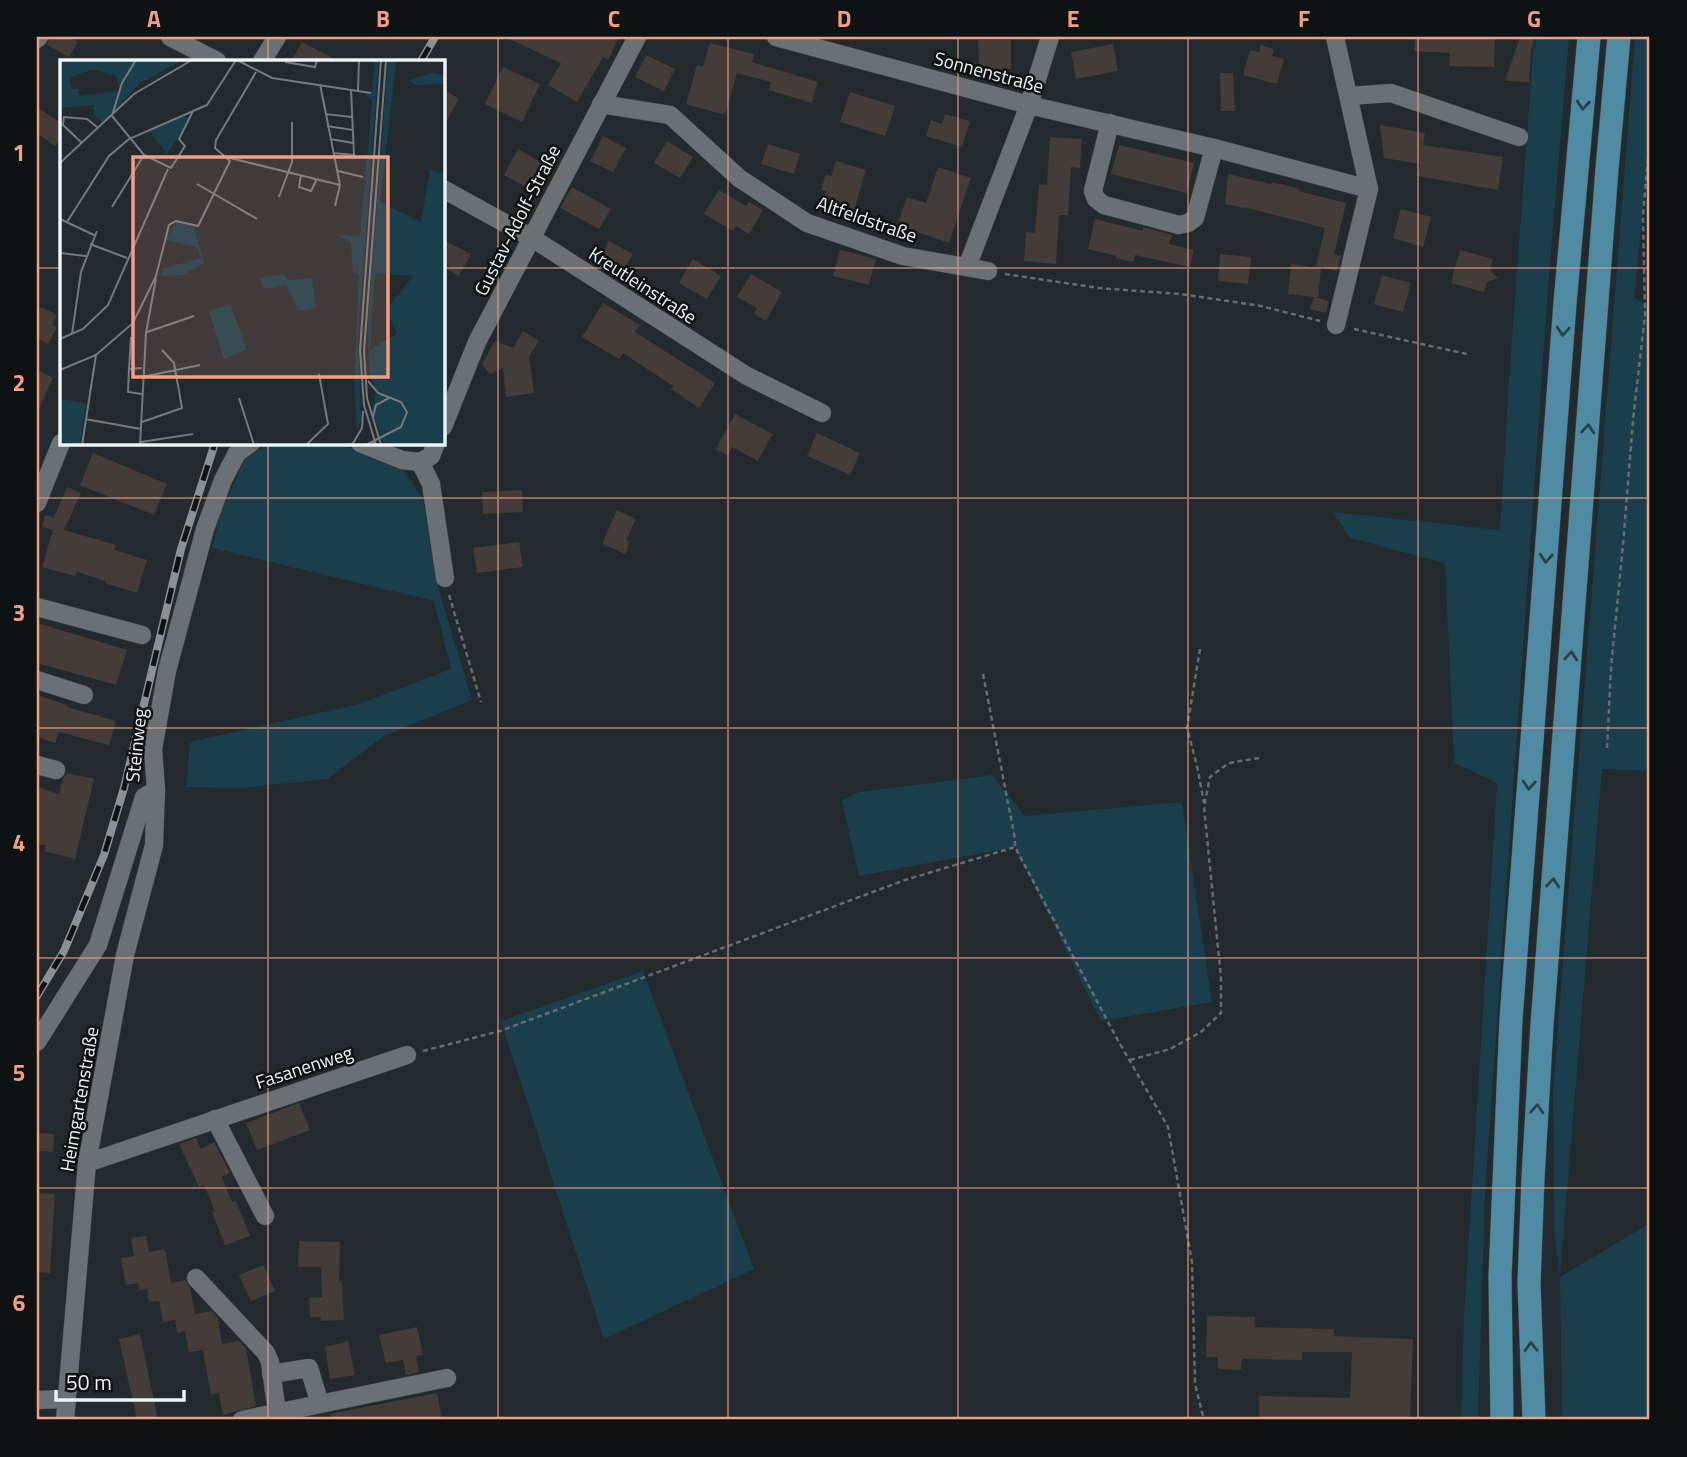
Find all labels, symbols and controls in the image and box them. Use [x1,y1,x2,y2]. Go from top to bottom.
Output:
text: A [147,1,161,36]
text: B [376,1,390,36]
text: C [608,1,620,36]
text: D [837,1,851,36]
text: E [1067,1,1079,36]
text: F [1298,1,1310,36]
text: G [1527,1,1541,36]
street label: Sonnenstraße [931,43,1047,100]
inset map [60,60,444,444]
one-way arrow [1576,100,1591,111]
text: 1 [13,135,25,170]
street label: Gustav-Adolf-Straße [466,139,567,300]
street label: Altfeldstraße [813,188,921,249]
street label: Kreutleinstraße [583,239,703,330]
one-way arrow [1556,326,1571,337]
text: 2 [13,365,25,400]
one-way arrow [1580,423,1595,434]
one-way arrow [1539,553,1554,564]
text: 3 [13,595,25,630]
one-way arrow [1563,650,1578,661]
street label: Steinweg [117,706,154,783]
one-way arrow [1522,780,1537,791]
text: 4 [13,825,25,860]
one-way arrow [1545,877,1560,888]
street label: Heimgartenstraße [51,1024,106,1174]
street label: Fasanenweg [251,1037,357,1096]
text: 5 [13,1055,25,1090]
one-way arrow [1529,1104,1544,1115]
text: 6 [13,1285,26,1320]
one-way arrow [1524,1341,1539,1352]
scale bar [56,1359,184,1403]
text: 50 m [66,1366,112,1398]

